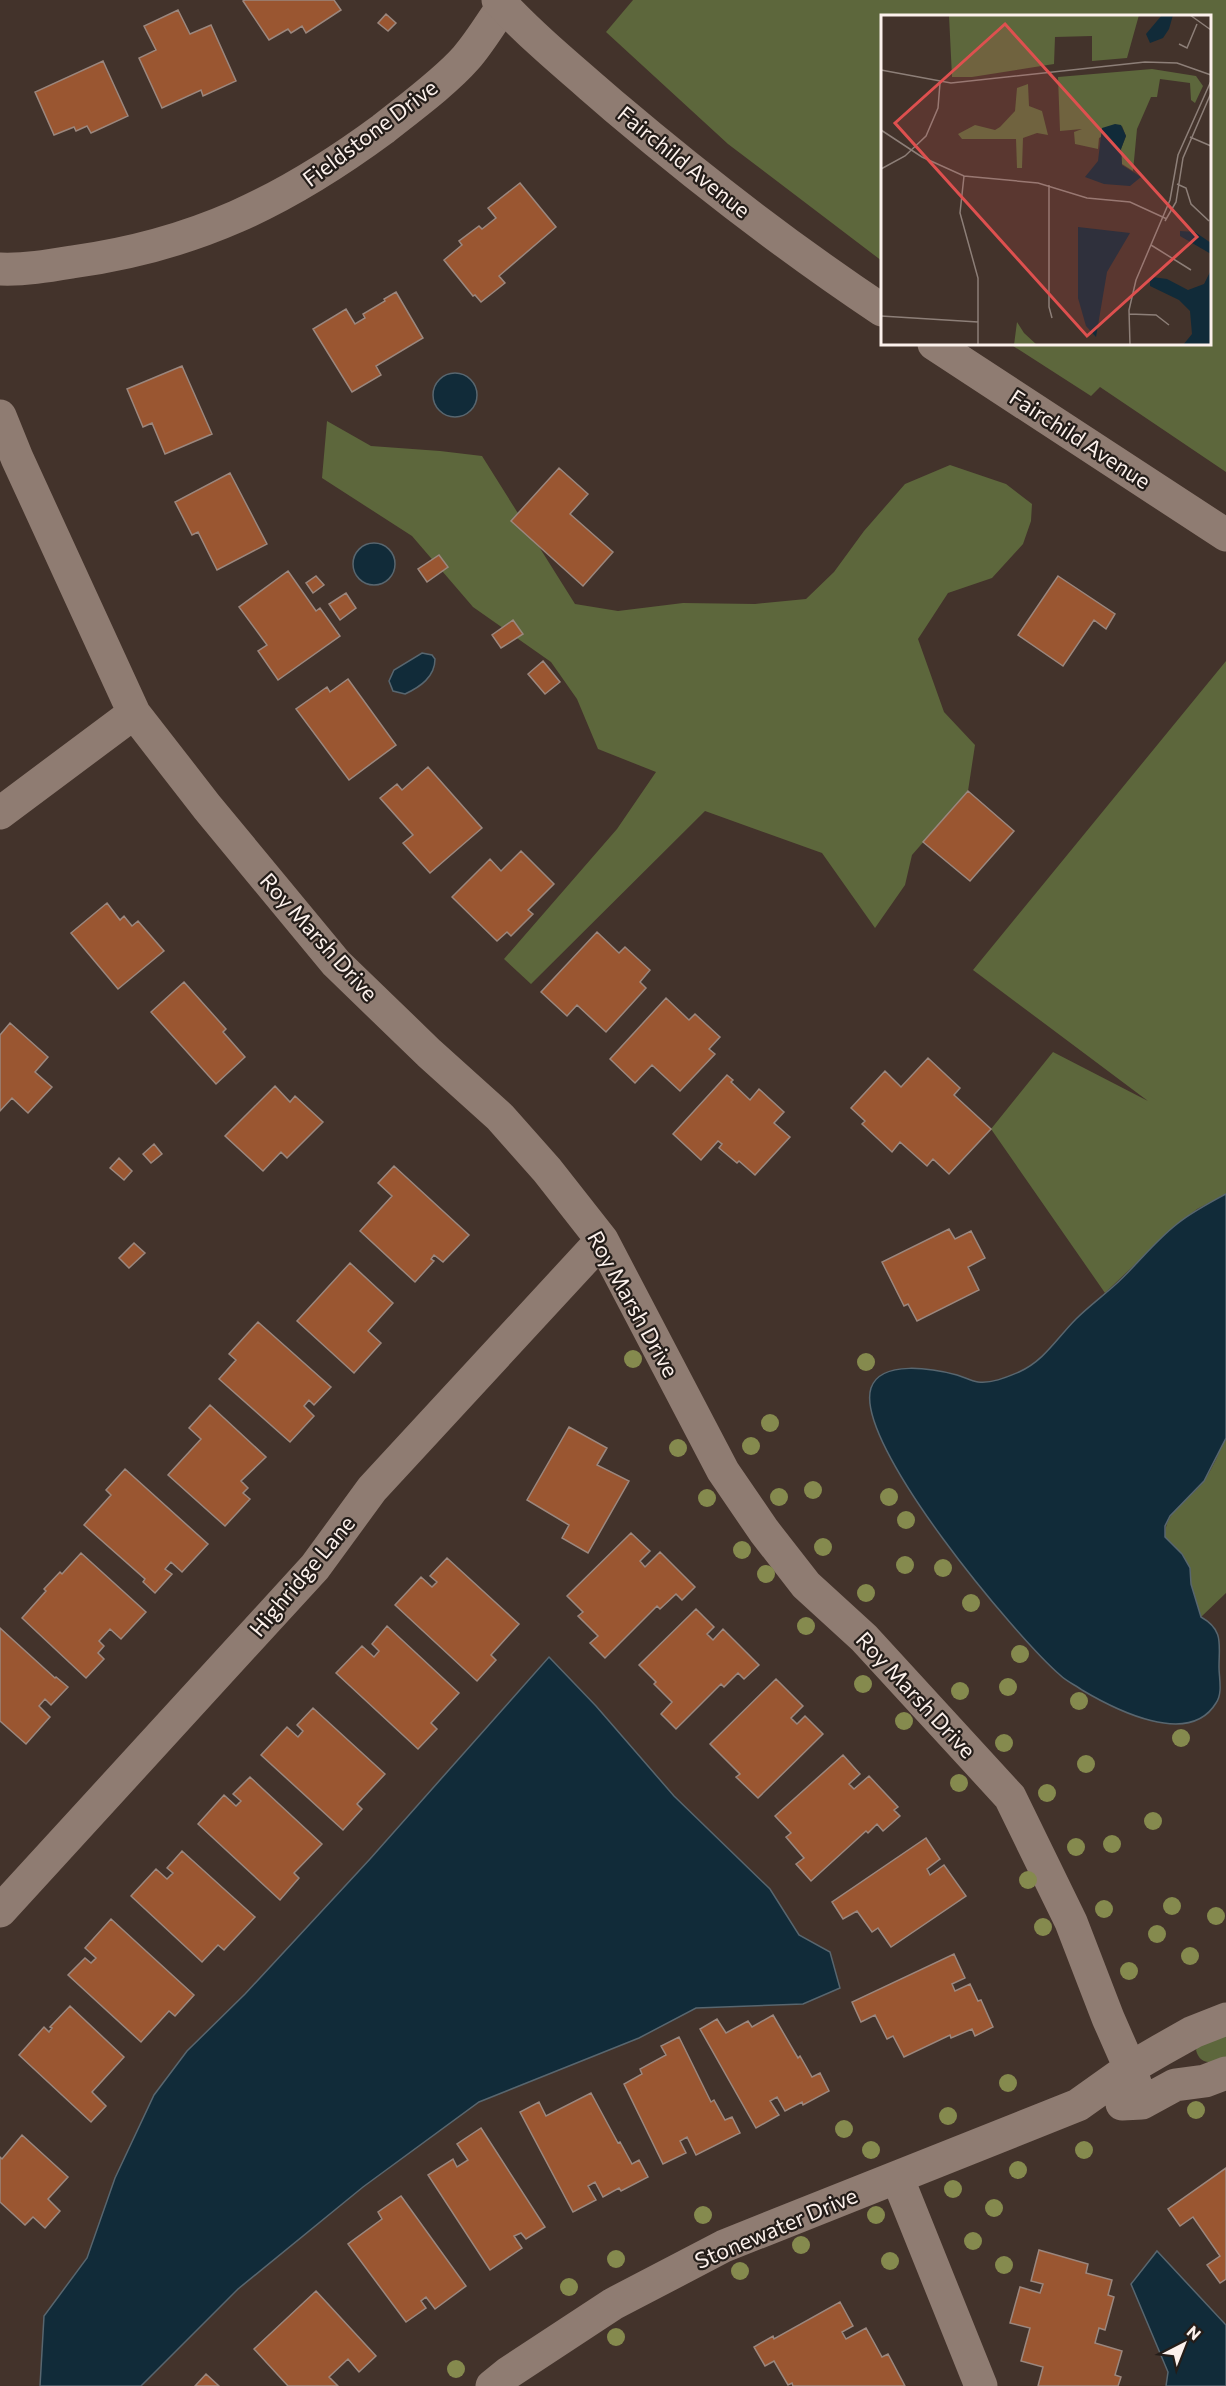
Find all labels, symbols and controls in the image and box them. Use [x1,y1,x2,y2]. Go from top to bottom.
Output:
inset map [881,15,1211,345]
street label: Fieldstone Drive [297,73,442,192]
street label: Fairchild Avenue [613,100,756,223]
street label: Fairchild Avenue [1005,383,1156,494]
street label: Roy Marsh Drive [255,867,384,1006]
street label: Roy Marsh Drive [582,1226,685,1382]
street label: Highridge Lane [243,1510,360,1642]
street label: Roy Marsh Drive [851,1626,982,1764]
street label: Stonewater Drive [690,2181,861,2274]
north arrow [1154,2314,1214,2374]
text: N [1184,2321,1205,2344]

